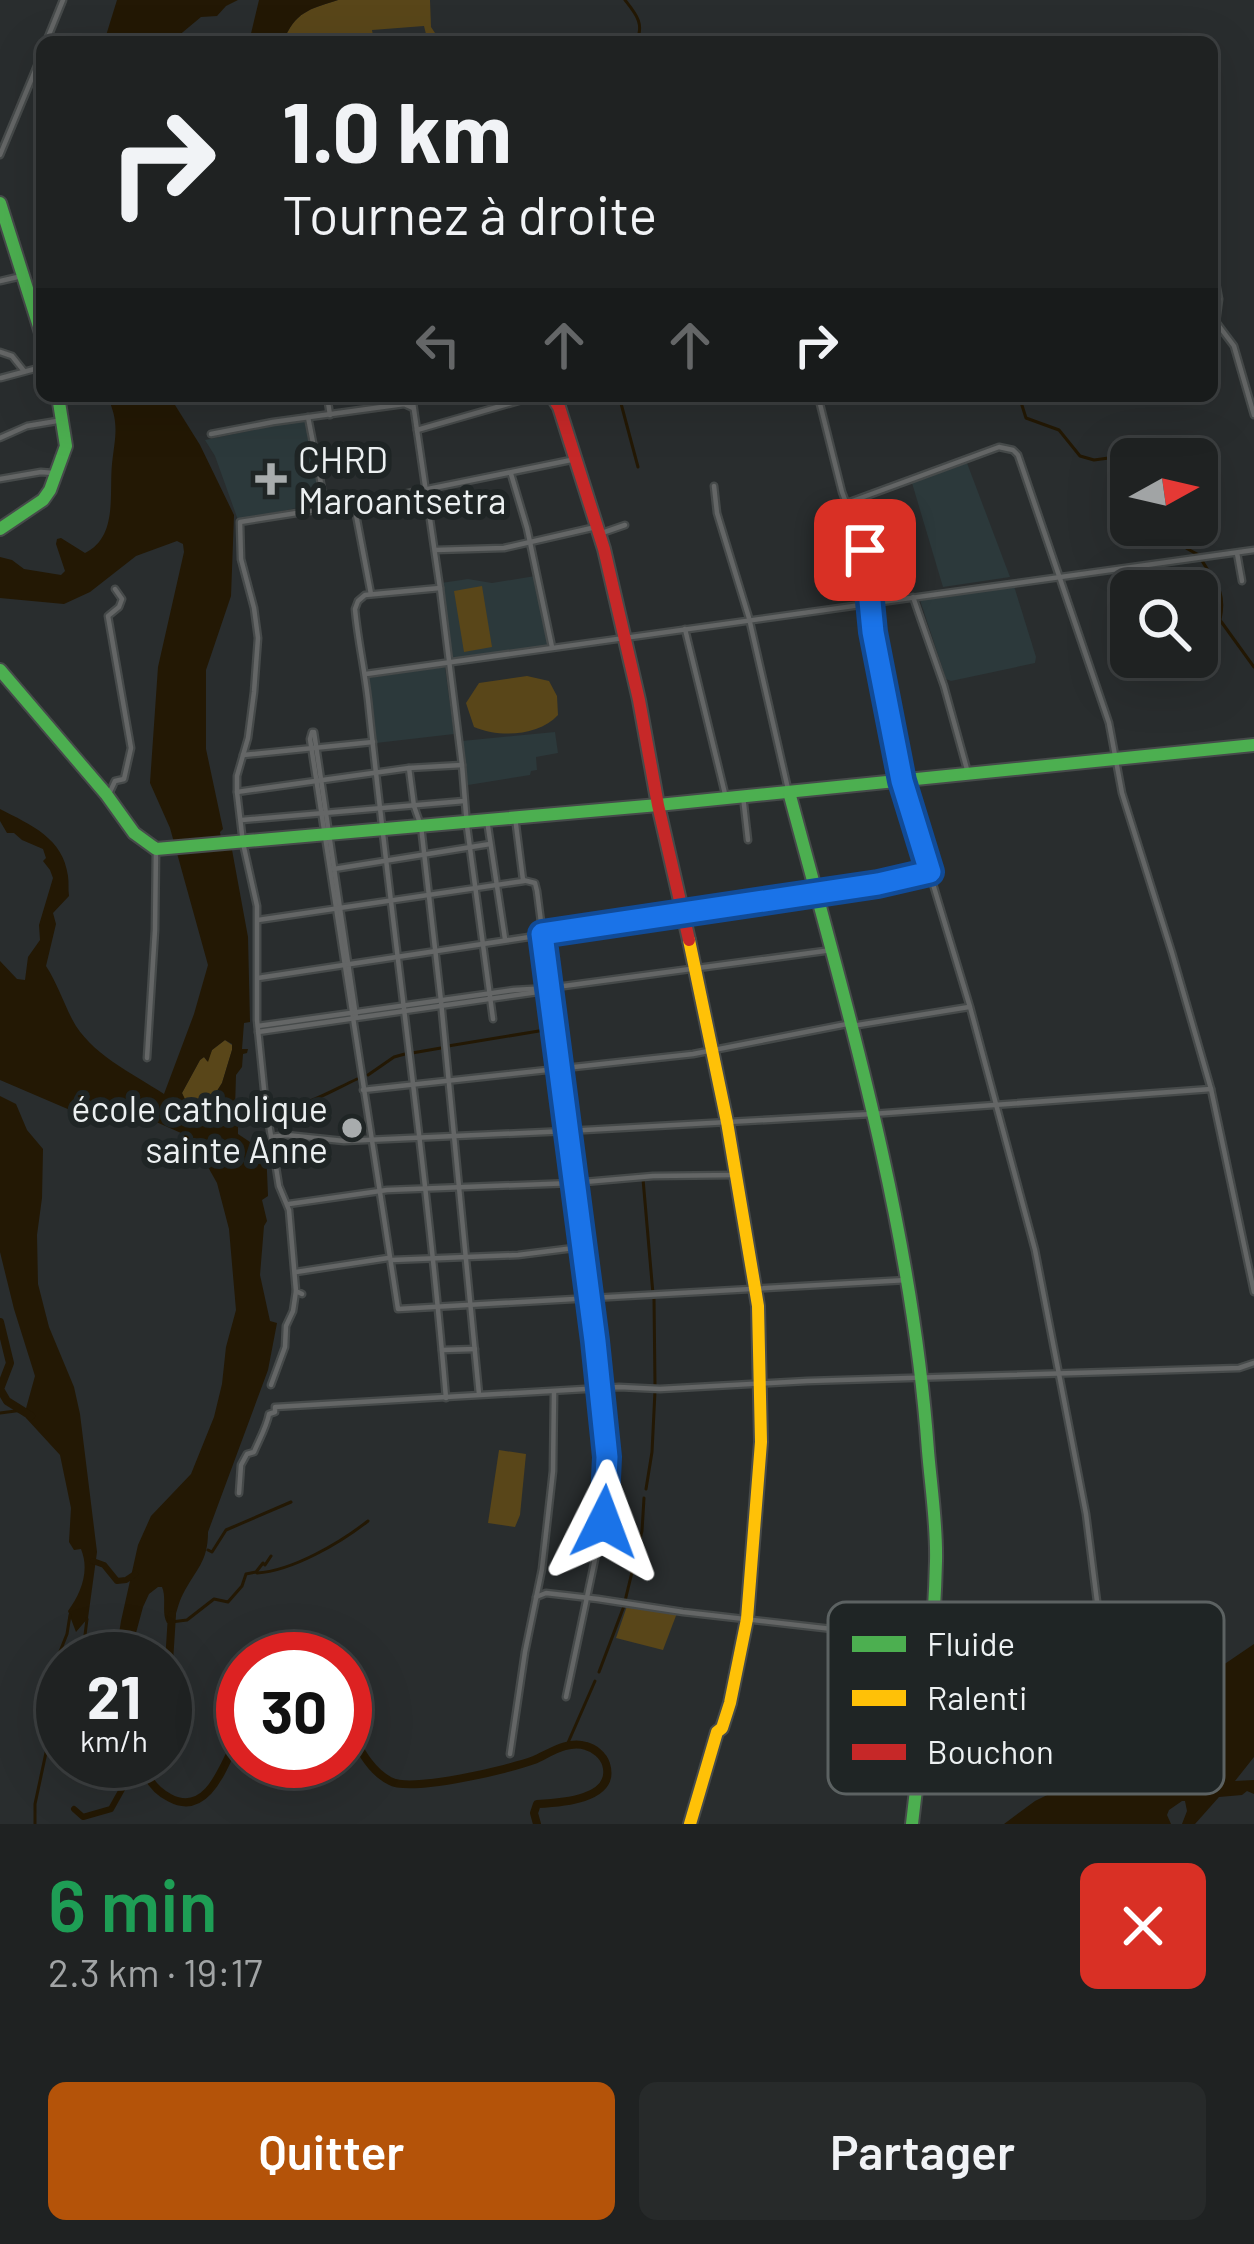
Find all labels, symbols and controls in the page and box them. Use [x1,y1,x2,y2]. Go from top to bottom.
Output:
text: 1.0 km [282,79,512,180]
icon: right [84,84,240,240]
text: Tournez à droite [282,181,657,246]
icon: left [405,312,471,378]
icon: ahead [531,312,597,378]
icon: ahead [657,312,723,378]
icon: right [783,312,849,378]
place label: CHRD Maroantsetra [298,437,506,521]
north arrow [1110,438,1218,546]
map controls [1110,438,1218,678]
marker: CHRD Maroantsetra [255,463,287,495]
pin [814,499,916,601]
icon: arrive [832,517,898,583]
button: search [1110,570,1218,678]
place label: école catholique sainte Anne [71,1086,328,1170]
marker: école catholique sainte Anne [339,1115,365,1141]
position arrow [541,1459,667,1585]
legend [828,1602,1224,1794]
text: Fluide [927,1623,1015,1663]
speed limit sign: 30 [216,1632,372,1788]
text: 21 [87,1659,141,1731]
text: Ralenti [927,1677,1027,1717]
text: km/h [80,1722,148,1758]
text: Bouchon [927,1731,1054,1771]
text: 6 min [48,1860,218,1946]
button: close [1080,1863,1206,1989]
text: 2.3 km · 19:17 [48,1948,263,1995]
button: Quitter [48,2082,615,2220]
button: Partager [639,2082,1206,2220]

